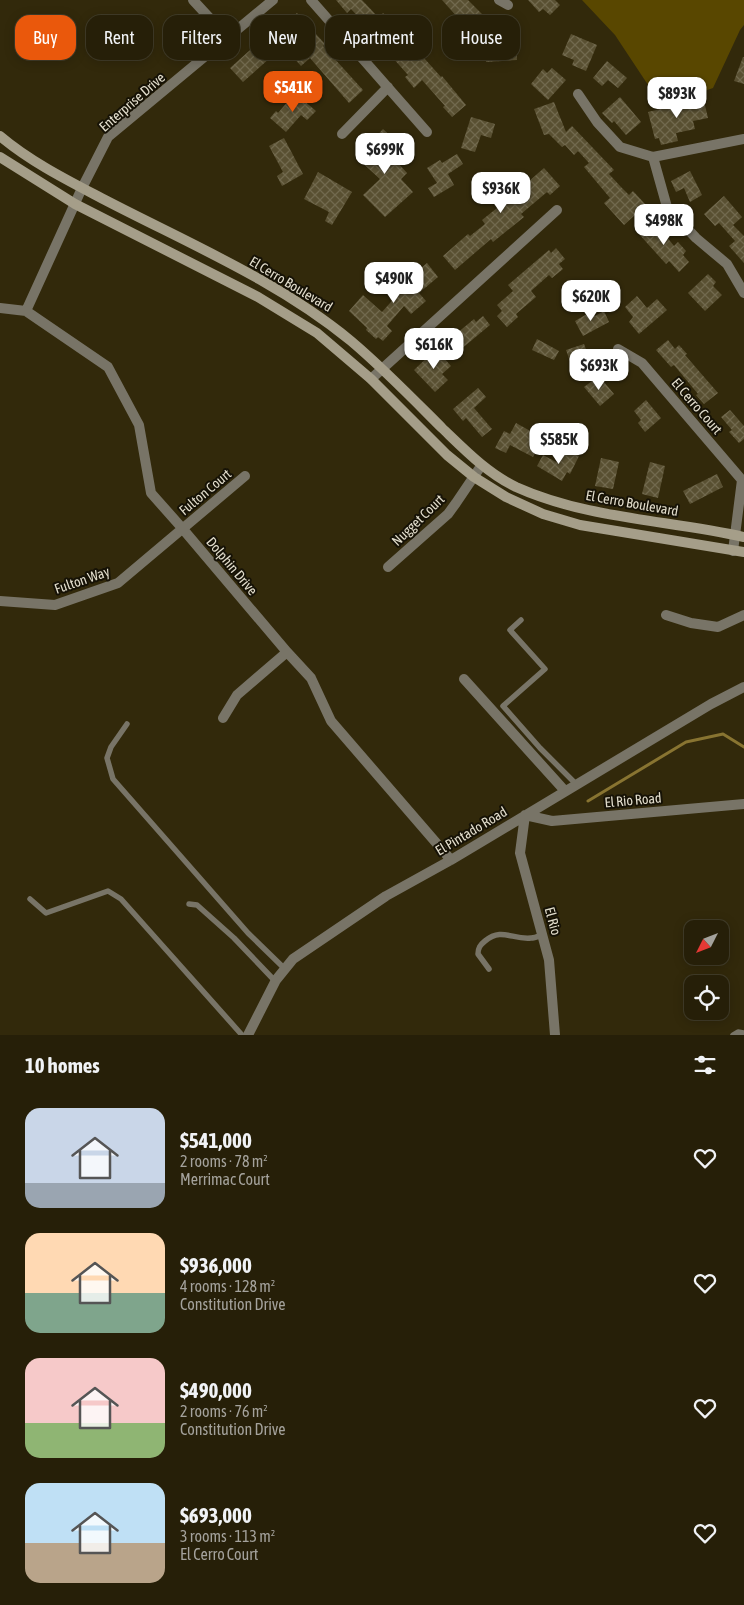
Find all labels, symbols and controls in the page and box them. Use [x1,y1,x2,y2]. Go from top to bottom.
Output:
chip: Buy [15,15,76,60]
chip: Rent [86,15,153,60]
chip: Filters [163,15,240,60]
chip: New [250,15,315,60]
chip: Apartment [325,15,432,60]
chip: House [442,15,520,60]
street label: Enterprise Drive [96,69,168,135]
pin: $541K [258,70,328,113]
pin: $893K [642,76,712,119]
text: $541K [274,78,312,96]
text: $893K [658,84,696,102]
pin: $699K [350,132,420,175]
text: $699K [366,140,404,158]
pin: $936K [466,172,536,214]
text: $936K [482,179,520,197]
pin: $498K [629,204,699,246]
text: $498K [645,211,683,229]
street label: El Cerro Boulevard [247,253,335,315]
pin: $490K [359,262,429,304]
text: $490K [375,269,413,287]
pin: $620K [556,280,626,322]
text: $620K [572,287,610,305]
pin: $616K [399,328,469,370]
text: $616K [415,335,453,353]
pin: $693K [564,348,634,391]
text: $693K [580,356,618,374]
street label: El Cerro Court [668,375,726,437]
pin: $585K [524,422,594,465]
text: $585K [540,430,578,448]
street label: Fulton Court [176,466,234,518]
street label: El Cerro Boulevard [584,487,680,519]
street label: Nugget Court [389,491,447,549]
street label: Dolphin Drive [203,534,261,598]
street label: Fulton Way [52,563,112,597]
street label: El Rio Road [604,790,662,810]
street label: El Pintado Road [432,803,510,859]
street label: El Rio [542,905,564,937]
north arrow [684,920,729,965]
map controls [684,920,729,1020]
button: locate [684,975,729,1020]
icon: filters [691,1051,719,1079]
text: 10 homes [25,1053,100,1077]
icon: home [65,1128,125,1188]
text: $541,000 [180,1128,252,1152]
icon: heart [691,1144,719,1172]
text: 2 rooms · 78 m² [180,1152,268,1170]
text: Merrimac Court [180,1170,270,1188]
icon: home [65,1253,125,1313]
text: $936,000 [180,1253,252,1277]
icon: heart [691,1269,719,1297]
text: 4 rooms · 128 m² [180,1277,275,1295]
text: Constitution Drive [180,1295,286,1313]
icon: home [65,1378,125,1438]
text: $490,000 [180,1378,252,1402]
icon: heart [691,1394,719,1422]
text: 2 rooms · 76 m² [180,1402,268,1420]
text: Constitution Drive [180,1420,286,1438]
icon: home [65,1503,125,1563]
text: $693,000 [180,1503,252,1527]
icon: heart [691,1519,719,1547]
text: 3 rooms · 113 m² [180,1527,275,1545]
text: El Cerro Court [180,1545,258,1563]

